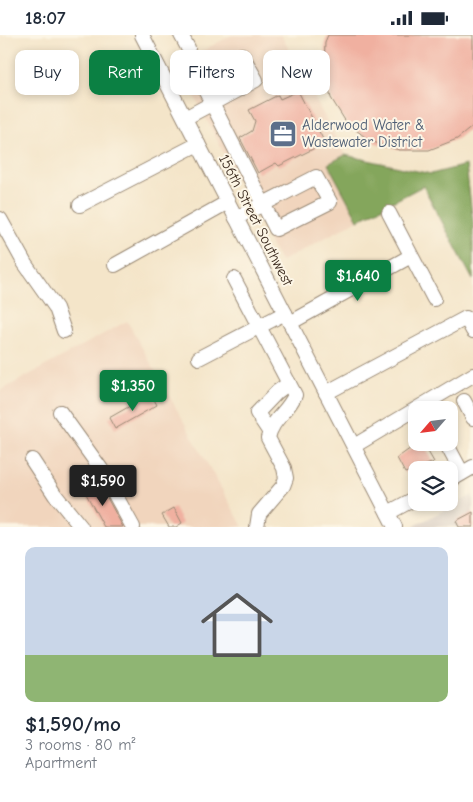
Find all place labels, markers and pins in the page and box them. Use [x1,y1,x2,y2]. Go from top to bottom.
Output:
place label: Alderwood Water & Wastewater District [302,116,425,151]
office icon: Alderwood Water & Wastewater District [268,119,298,149]
pin: $1,640 [317,259,399,302]
pin: $1,350 [92,369,174,412]
pin: $1,590 [62,465,144,507]

